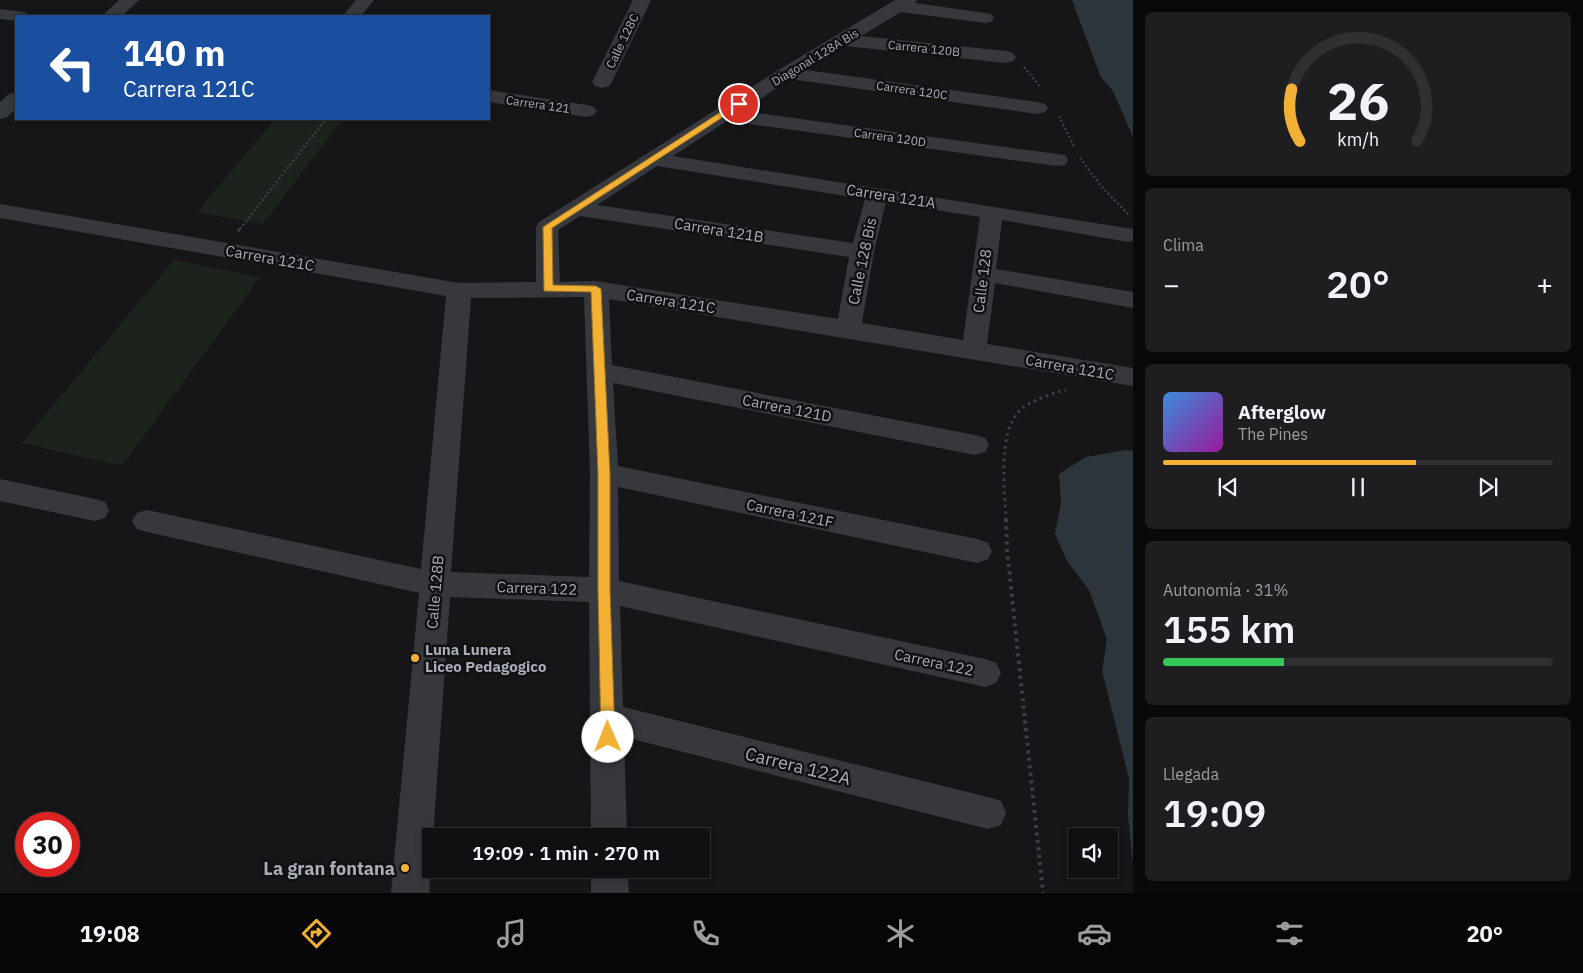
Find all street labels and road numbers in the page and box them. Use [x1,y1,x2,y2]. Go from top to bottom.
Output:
street label: Calle 128C [602,11,642,71]
street label: Diagonal 128A Bis [769,25,861,89]
street label: Carrera 120B [887,37,961,59]
street label: Carrera 120C [875,78,949,103]
street label: Carrera 121 [505,92,571,116]
street label: Carrera 120D [853,125,927,149]
street label: Carrera 121A [845,180,937,212]
street label: Carrera 121B [673,214,765,246]
street label: Calle 128 Bis [843,216,881,306]
street label: Carrera 121C [224,241,316,275]
street label: Calle 128 [969,248,995,314]
street label: Carrera 121C [625,285,717,317]
street label: Carrera 121C [1024,350,1116,384]
street label: Carrera 121D [741,390,833,426]
street label: Carrera 121F [745,494,835,532]
street label: Calle 128B [422,554,448,630]
street label: Carrera 122 [496,577,578,599]
street label: Carrera 122 [893,644,975,680]
street label: Carrera 122A [743,742,854,790]

